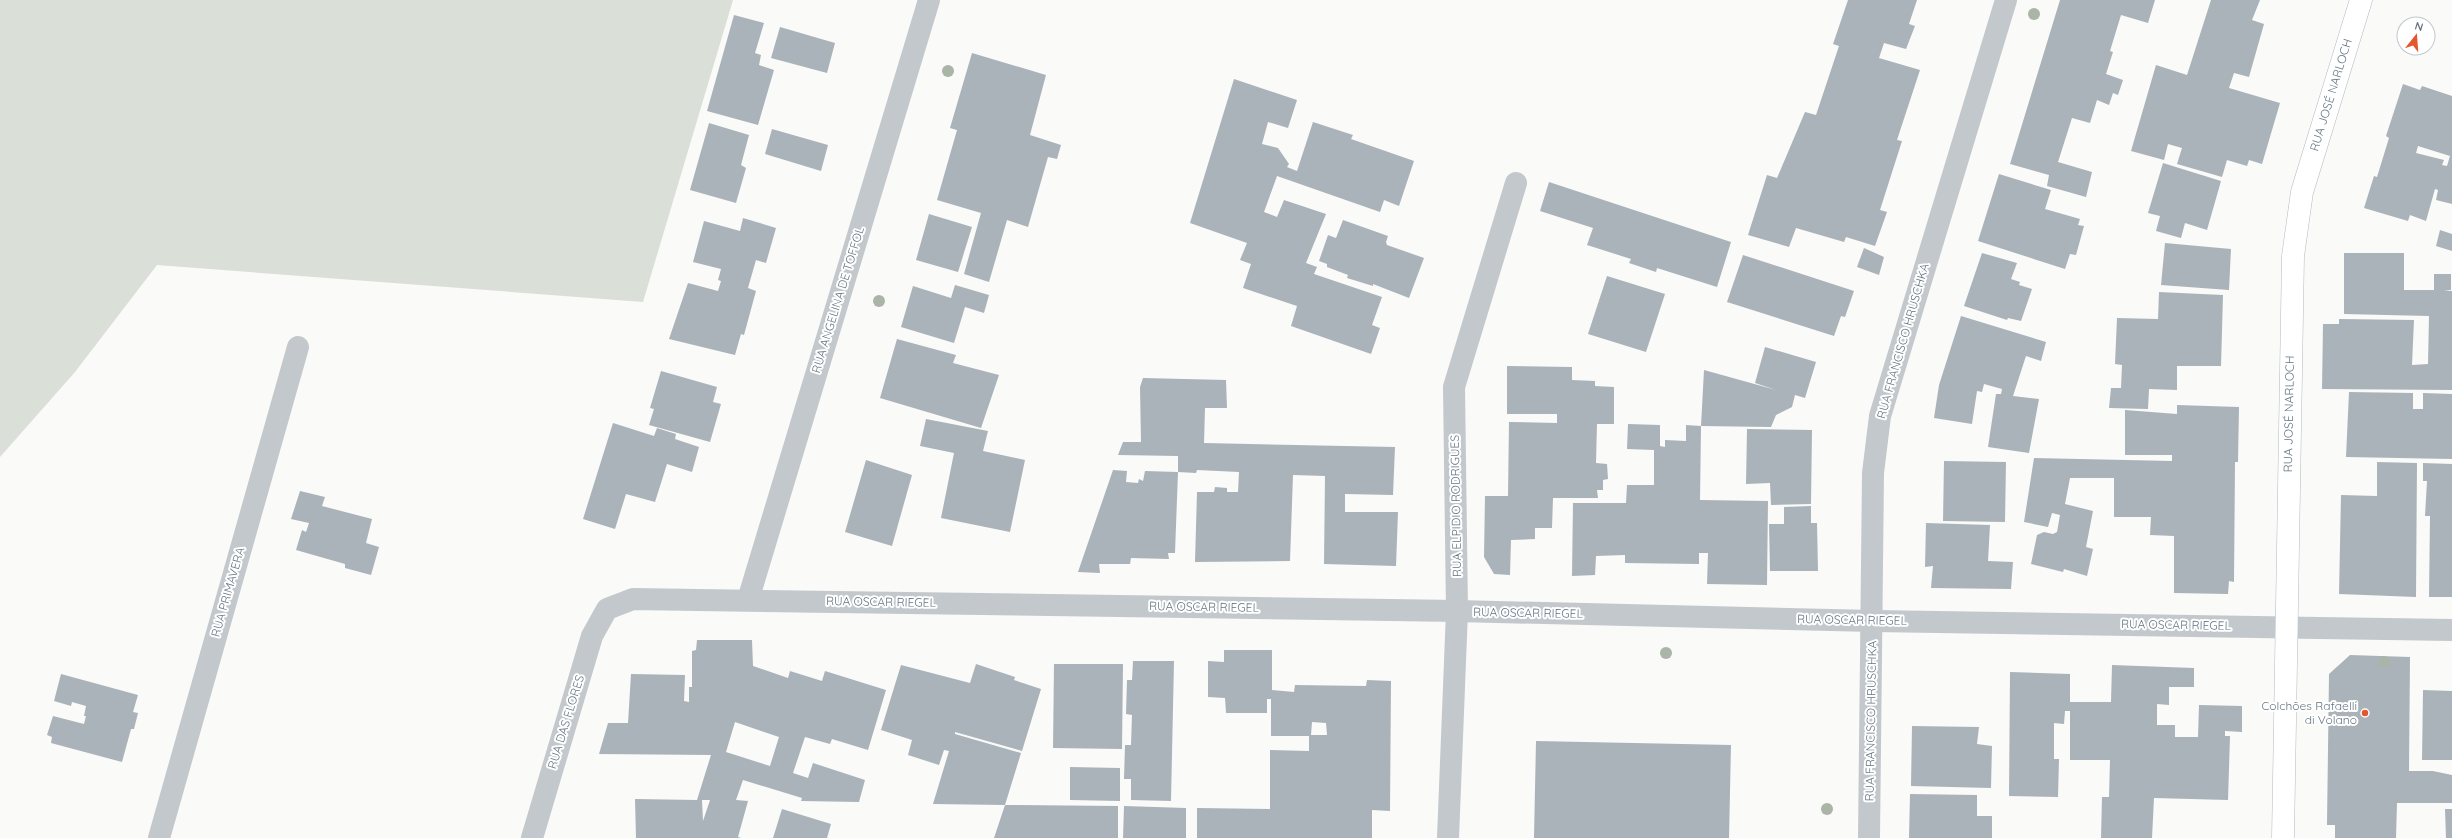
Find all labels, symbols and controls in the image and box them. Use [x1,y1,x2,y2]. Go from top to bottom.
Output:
north arrow [2396,16,2436,56]
text: N [2413,19,2425,34]
street label: RUA JOSÉ NARLOCH [2306,37,2355,153]
street label: RUA ANGELINA DE TOFFOL [808,224,867,375]
street label: RUA FRANCISCO HRUSCHKA [1873,261,1932,420]
street label: RUA JOSÉ NARLOCH [2280,355,2297,473]
street label: RUA ELPIDIO RODRIGUES [1447,435,1464,577]
street label: RUA PRIMAVERA [208,545,248,639]
street label: RUA OSCAR RIEGEL [826,593,937,610]
street label: RUA OSCAR RIEGEL [1149,598,1260,615]
street label: RUA OSCAR RIEGEL [1473,604,1584,621]
street label: RUA OSCAR RIEGEL [1797,611,1908,628]
street label: RUA OSCAR RIEGEL [2121,616,2232,633]
street label: RUA FRANCISCO HRUSCHKA [1862,640,1879,802]
street label: RUA DAS FLORES [544,673,587,771]
place label: Colchões Rafaelli di Volano [2261,698,2357,727]
marker: Colchões Rafaelli di Volano [2360,708,2370,718]

